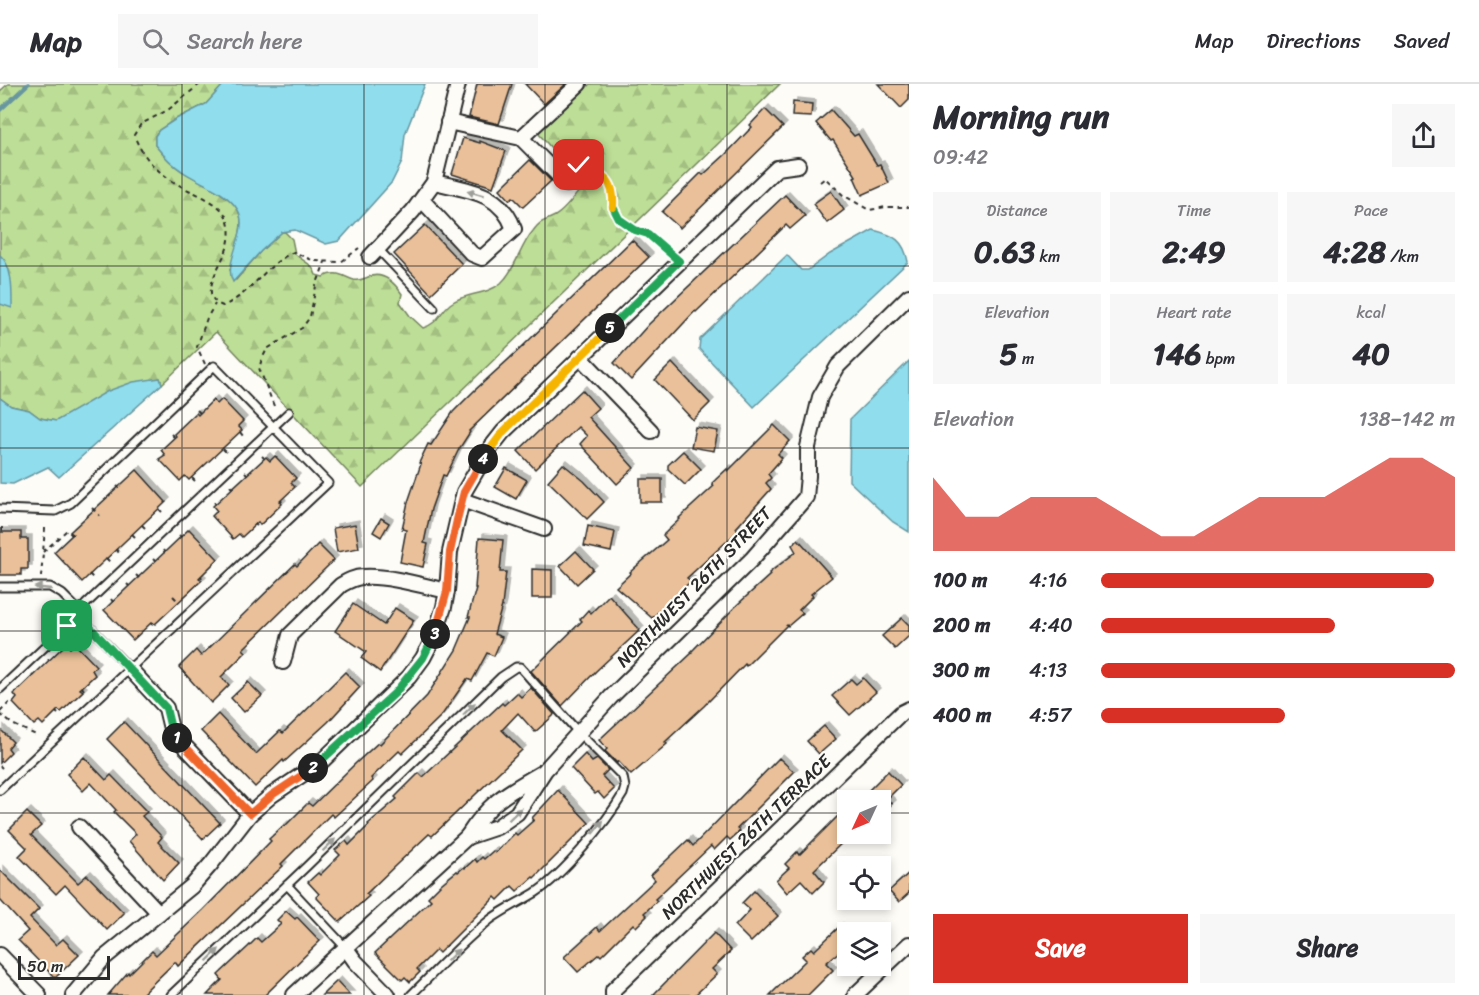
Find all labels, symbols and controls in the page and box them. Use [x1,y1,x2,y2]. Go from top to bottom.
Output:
search box [118,14,538,68]
text: Map [30,17,82,66]
text: Search here [187,22,303,61]
text: Map [1195,22,1233,60]
text: Directions [1266,22,1361,60]
text: Saved [1394,22,1449,60]
icon: search [139,25,172,58]
text: Morning run [933,88,1109,146]
button: share [1392,104,1455,167]
pin [553,139,604,190]
text: 09:42 [933,140,988,175]
icon: check [562,148,595,181]
one-way arrow [466,188,484,197]
text: Distance [987,196,1047,225]
text: Time [1177,196,1211,225]
text: Pace [1354,196,1388,225]
text: 0.63 [974,225,1035,279]
text: 2:49 [1162,225,1226,279]
text: 4:28 [1323,225,1386,279]
text: km [1035,242,1060,271]
text: /km [1386,242,1419,271]
text: Elevation [985,298,1049,327]
text: Heart rate [1156,298,1232,327]
text: kcal [1356,298,1386,327]
pin: 5 [595,313,625,343]
text: 5 [605,313,615,342]
text: 5 [1000,327,1018,381]
text: 146 [1153,327,1201,381]
text: 40 [1352,327,1390,381]
text: m [1018,344,1034,373]
text: bpm [1201,344,1235,373]
text: Elevation [933,402,1014,437]
text: 138–142 m [1359,402,1455,437]
pin: 4 [468,444,498,474]
text: 4 [478,444,488,473]
street label: NORTHWEST 26TH STREET [608,498,781,675]
text: 100 m [933,563,987,598]
text: 4:16 [1029,563,1067,598]
one-way arrow [34,583,53,593]
pin [41,600,92,651]
text: 200 m [933,608,990,643]
text: 4:40 [1029,608,1073,643]
icon: arrive [50,609,83,642]
pin: 3 [420,619,450,649]
text: 3 [431,619,439,648]
text: 300 m [933,653,990,688]
text: 4:13 [1029,653,1067,688]
text: 400 m [933,698,991,733]
text: 4:57 [1029,698,1071,733]
one-way arrow [462,702,476,716]
pin: 1 [162,723,192,753]
text: 1 [174,723,180,752]
street label: NORTHWEST 26TH TERRACE [653,746,840,927]
pin: 2 [298,753,328,783]
text: 2 [308,753,318,782]
north arrow [837,790,891,844]
map controls [837,790,891,976]
one-way arrow [507,808,521,822]
one-way arrow [592,819,605,835]
one-way arrow [322,838,336,852]
button: locate [837,856,891,910]
button: Save [933,914,1188,983]
button: Share [1200,914,1455,983]
button: layers [837,922,891,976]
one-way arrow [206,948,220,962]
one-way arrow [446,948,461,962]
text: 50 m [27,952,63,981]
scale bar [18,953,110,980]

